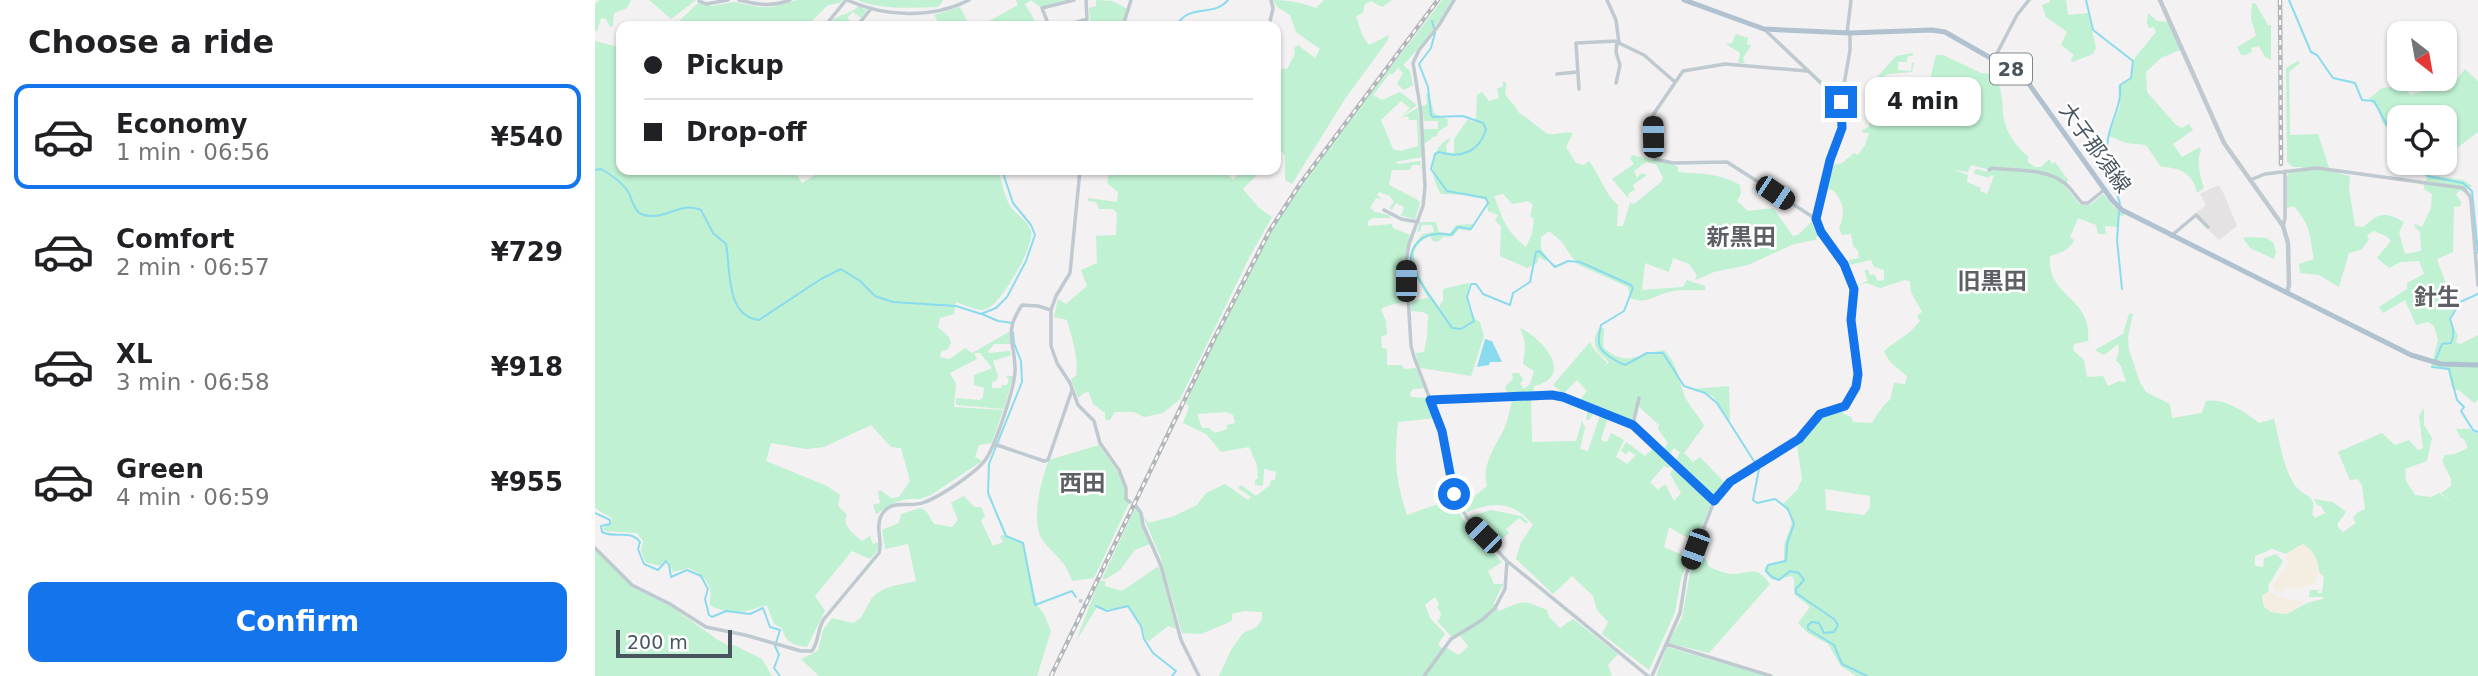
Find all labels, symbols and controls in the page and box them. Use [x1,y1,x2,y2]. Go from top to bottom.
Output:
north arrow [2387,21,2457,91]
map controls [2387,21,2457,175]
text: Choose a ride [28,23,274,61]
text: Pickup [686,50,784,80]
road number: 28 [1990,54,2032,85]
callout: 4 min [1865,78,1981,126]
route end [1825,86,1857,118]
text: 4 min [1887,88,1959,114]
street label: 大子那須線 [2054,98,2136,198]
icon: car [32,105,95,168]
button: locate [2387,105,2457,175]
text: Economy [116,109,247,139]
car [1643,116,1664,158]
text: Drop-off [686,117,807,147]
text: ¥540 [491,122,563,152]
text: 1 min · 06:56 [116,139,270,165]
car [1752,173,1799,213]
icon: car [32,220,95,283]
text: Comfort [116,224,234,254]
district label: 新黒田 [1707,224,1776,250]
text: ¥729 [491,237,563,267]
text: 2 min · 06:57 [116,254,270,280]
car [1396,260,1417,302]
district label: 旧黒田 [1958,268,2027,294]
district label: 針生 [2414,284,2460,310]
icon: car [32,335,95,398]
text: XL [116,339,153,369]
text: ¥918 [491,352,563,382]
text: 3 min · 06:58 [116,369,270,395]
icon: car [32,450,95,513]
text: Green [116,454,204,484]
text: ¥955 [491,467,563,497]
district label: 西田 [1059,470,1105,496]
route start [1438,478,1470,510]
text: 4 min · 06:59 [116,484,270,510]
car [1461,513,1506,557]
car [1678,526,1713,572]
button: Confirm [28,582,567,662]
scale bar [616,627,731,659]
text: 200 m [627,631,688,653]

